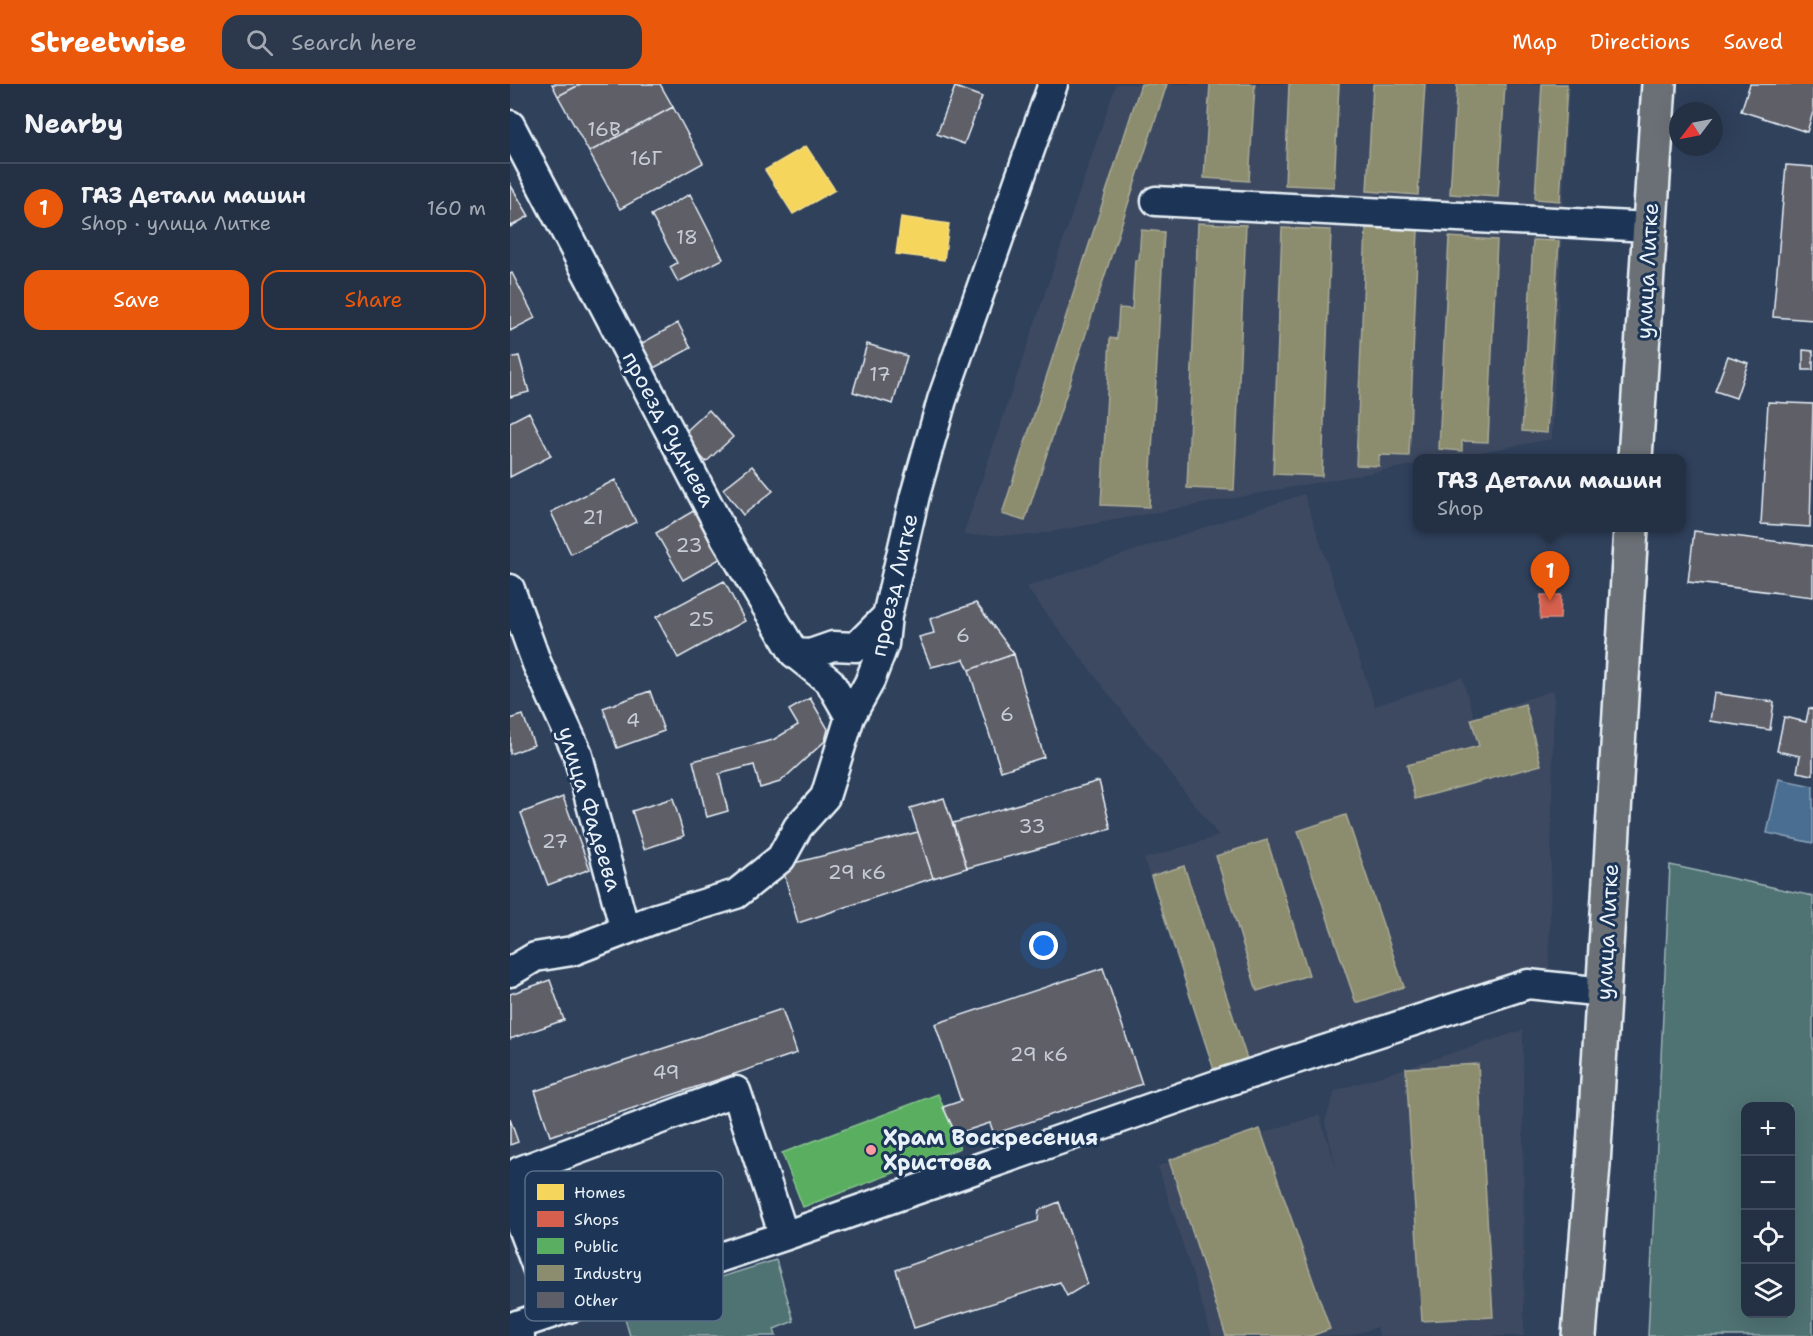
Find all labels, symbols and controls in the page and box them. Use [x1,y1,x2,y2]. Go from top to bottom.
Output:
search box [222,15,642,69]
text: Streetwise [30,23,186,61]
icon: search [243,26,276,59]
text: Search here [291,28,417,57]
text: Map [1512,28,1557,56]
text: Directions [1590,28,1690,56]
text: Saved [1723,28,1783,56]
north arrow [1669,102,1723,156]
text: Nearby [24,106,123,141]
house number: 16В [587,116,621,142]
house number: 16Г [630,145,663,171]
text: ГАЗ Детали машин [81,181,306,210]
text: 1 [39,195,48,221]
text: 160 m [427,195,486,221]
street label: улица Литке [1629,202,1665,340]
text: Shop · улица Литке [81,210,271,236]
house number: 18 [676,224,698,250]
button: Save [24,270,249,330]
button: Share [261,270,486,330]
street label: проезд Руднева [616,346,722,512]
house number: 17 [869,361,891,387]
popup [1413,454,1686,532]
text: ГАЗ Детали машин [1437,466,1662,495]
text: Shop [1437,495,1484,521]
house number: 21 [582,504,604,530]
street label: проезд Литке [863,511,925,659]
house number: 23 [676,532,702,558]
pin: 1 [1530,552,1570,601]
house number: 25 [688,606,714,632]
house number: 6 [956,622,970,648]
house number: 6 [1000,701,1014,727]
house number: 4 [626,707,640,733]
street label: улица Фадеева [551,723,629,895]
house number: 33 [1019,813,1045,839]
house number: 27 [542,828,568,854]
house number: 29 к6 [828,859,886,885]
street label: улица Литке [1589,863,1625,1001]
your location [1029,931,1058,960]
house number: 29 к6 [1010,1041,1068,1067]
house number: 49 [652,1059,680,1085]
map controls [1741,1102,1795,1318]
button: + [1741,1102,1795,1156]
place label: Храм Воскресения Христова [883,1123,1098,1177]
marker: Храм Воскресения Христова [864,1143,878,1157]
button: − [1741,1156,1795,1210]
legend [525,1171,723,1321]
text: Homes [574,1182,626,1203]
text: Shops [574,1209,619,1230]
button: locate [1741,1210,1795,1264]
text: Public [574,1236,619,1257]
text: Industry [574,1263,642,1284]
button: layers [1741,1264,1795,1318]
text: Other [574,1290,618,1311]

